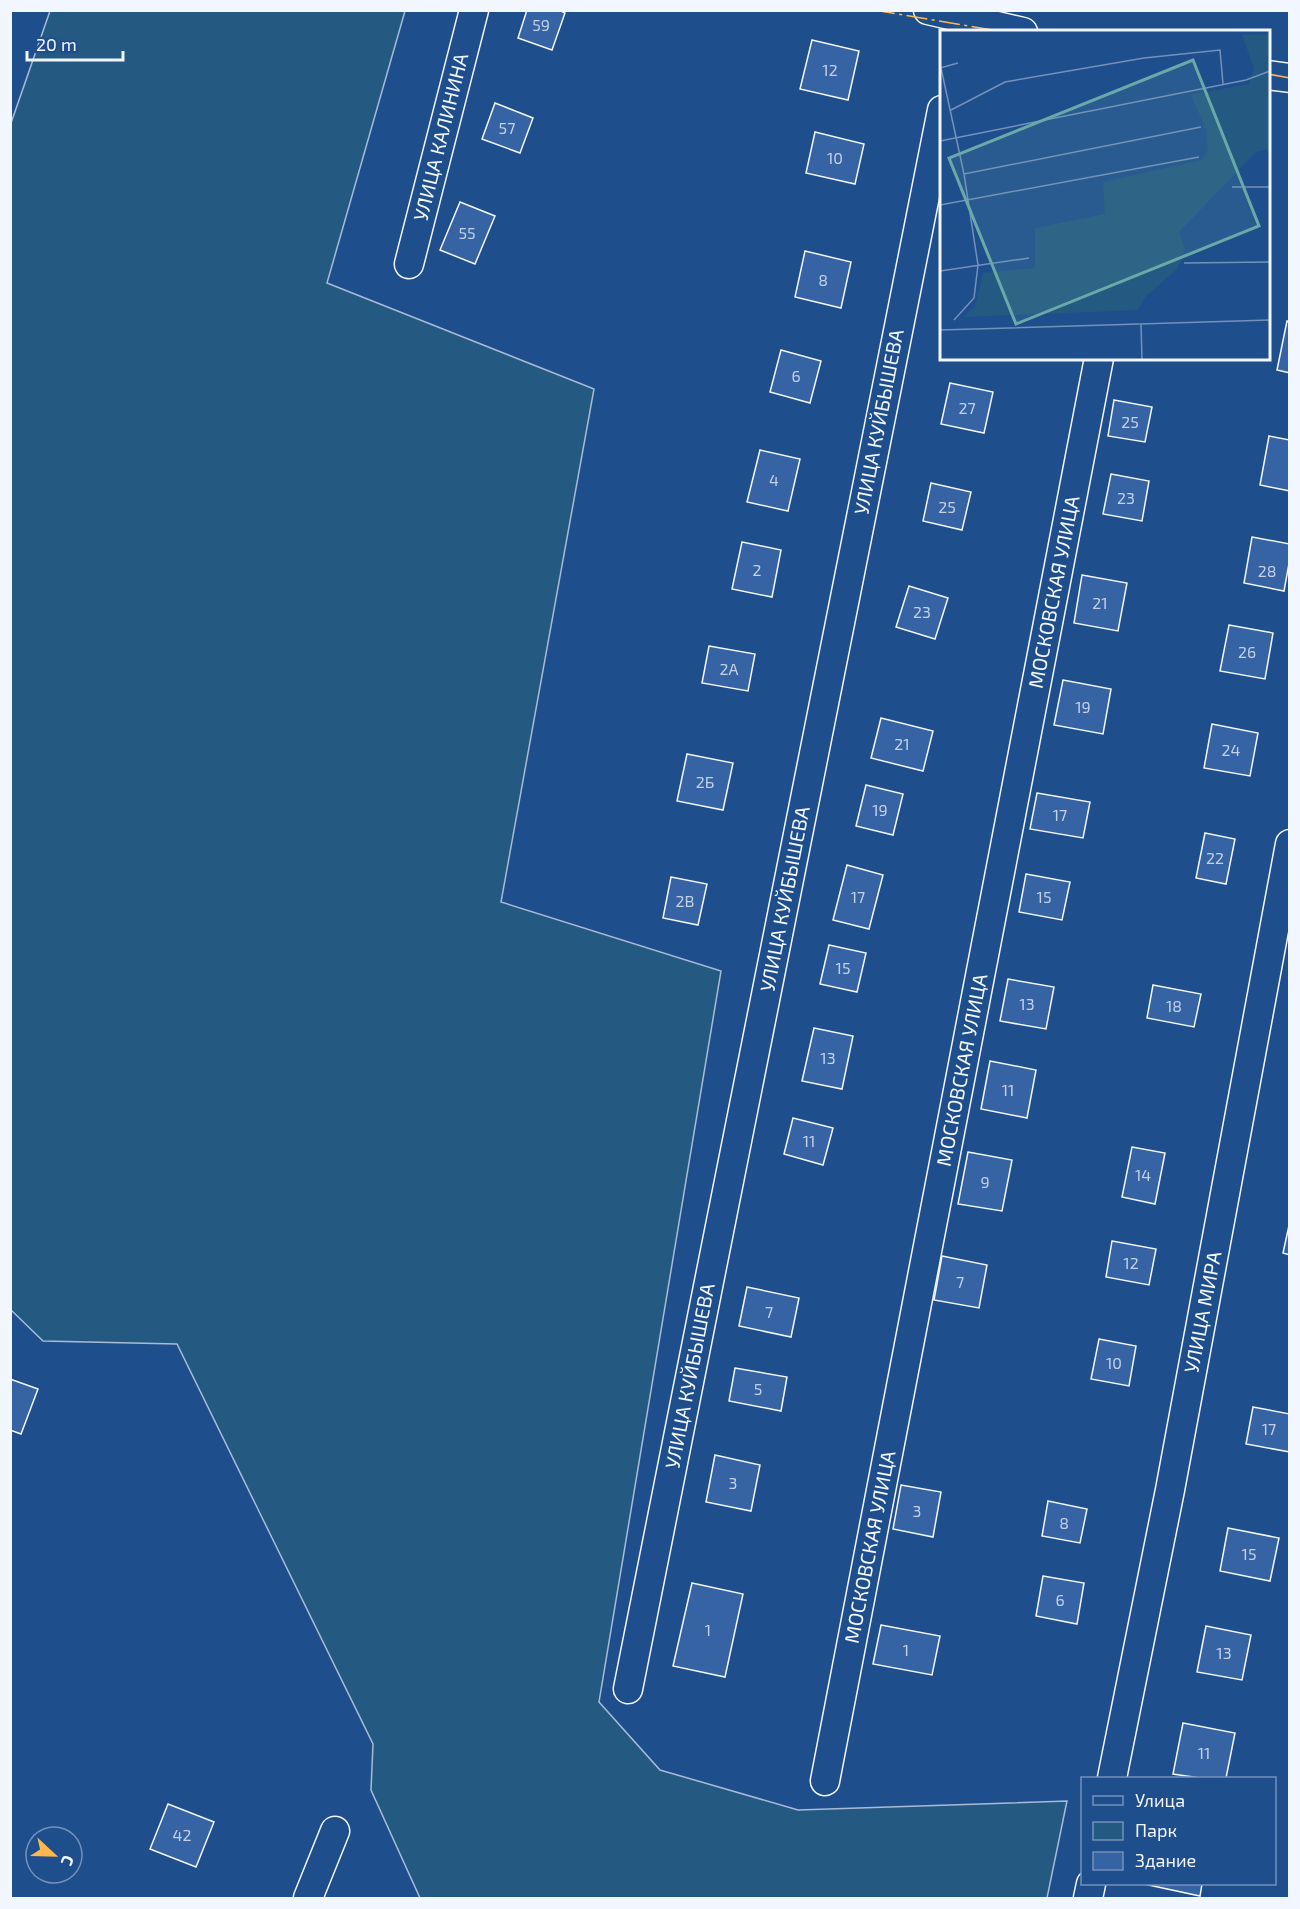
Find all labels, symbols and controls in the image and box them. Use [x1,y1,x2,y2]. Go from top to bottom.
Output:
house number: 59 [532,15,550,34]
scale bar [27,24,123,62]
inset map [940,30,1270,360]
text: 20 m [36,33,77,55]
street label: УЛИЦА КАЛИНИНА [408,50,473,223]
house number: 12 [822,60,838,79]
house number: 57 [499,118,515,137]
house number: 10 [827,148,843,167]
house number: 55 [458,223,476,242]
house number: 8 [818,270,828,289]
street label: УЛИЦА КУЙБЫШЕВА [848,326,908,517]
house number: 6 [791,366,801,385]
house number: 27 [958,398,976,417]
house number: 25 [1121,412,1139,431]
house number: 4 [769,470,779,489]
house number: 23 [1117,488,1135,507]
street label: МОСКОВСКАЯ УЛИЦА [1023,493,1084,690]
house number: 25 [938,497,956,516]
house number: 2 [753,560,762,579]
house number: 28 [1258,561,1276,580]
house number: 21 [1092,593,1108,612]
house number: 23 [913,602,931,621]
house number: 26 [1238,642,1256,661]
house number: 2А [720,659,739,678]
house number: 19 [1075,697,1091,716]
house number: 21 [894,734,910,753]
house number: 24 [1222,740,1241,759]
house number: 2Б [696,772,714,791]
house number: 19 [872,800,888,819]
street label: УЛИЦА КУЙБЫШЕВА [754,803,814,994]
house number: 17 [1053,805,1067,824]
house number: 22 [1206,848,1224,867]
house number: 17 [851,887,865,906]
house number: 15 [1037,887,1051,906]
house number: 2В [676,891,694,910]
house number: 15 [836,958,850,977]
street label: МОСКОВСКАЯ УЛИЦА [931,971,992,1168]
house number: 13 [1019,994,1035,1013]
house number: 18 [1166,996,1182,1015]
house number: 13 [820,1048,836,1067]
house number: 11 [1002,1080,1014,1099]
house number: 11 [803,1131,815,1150]
house number: 14 [1135,1165,1151,1184]
house number: 9 [980,1172,990,1191]
street label: УЛИЦА МИРА [1178,1248,1226,1375]
house number: 12 [1123,1253,1139,1272]
house number: 7 [956,1272,964,1291]
street label: УЛИЦА КУЙБЫШЕВА [659,1280,719,1471]
house number: 7 [765,1302,773,1321]
house number: 10 [1106,1353,1122,1372]
house number: 5 [754,1379,762,1398]
house number: 17 [1262,1419,1276,1438]
street label: МОСКОВСКАЯ УЛИЦА [839,1448,900,1645]
house number: 3 [729,1473,737,1492]
house number: 3 [913,1501,921,1520]
house number: 8 [1059,1513,1069,1532]
house number: 15 [1242,1544,1256,1563]
house number: 6 [1055,1590,1065,1609]
house number: 1 [705,1620,711,1639]
house number: 1 [903,1640,909,1659]
house number: 13 [1216,1643,1232,1662]
house number: 11 [1198,1743,1210,1762]
legend [1081,1777,1276,1885]
text: Улица [1135,1789,1185,1811]
text: Парк [1135,1819,1177,1841]
north arrow [24,1825,84,1885]
house number: 42 [173,1825,191,1844]
text: Здание [1135,1849,1196,1871]
text: С [58,1853,79,1869]

